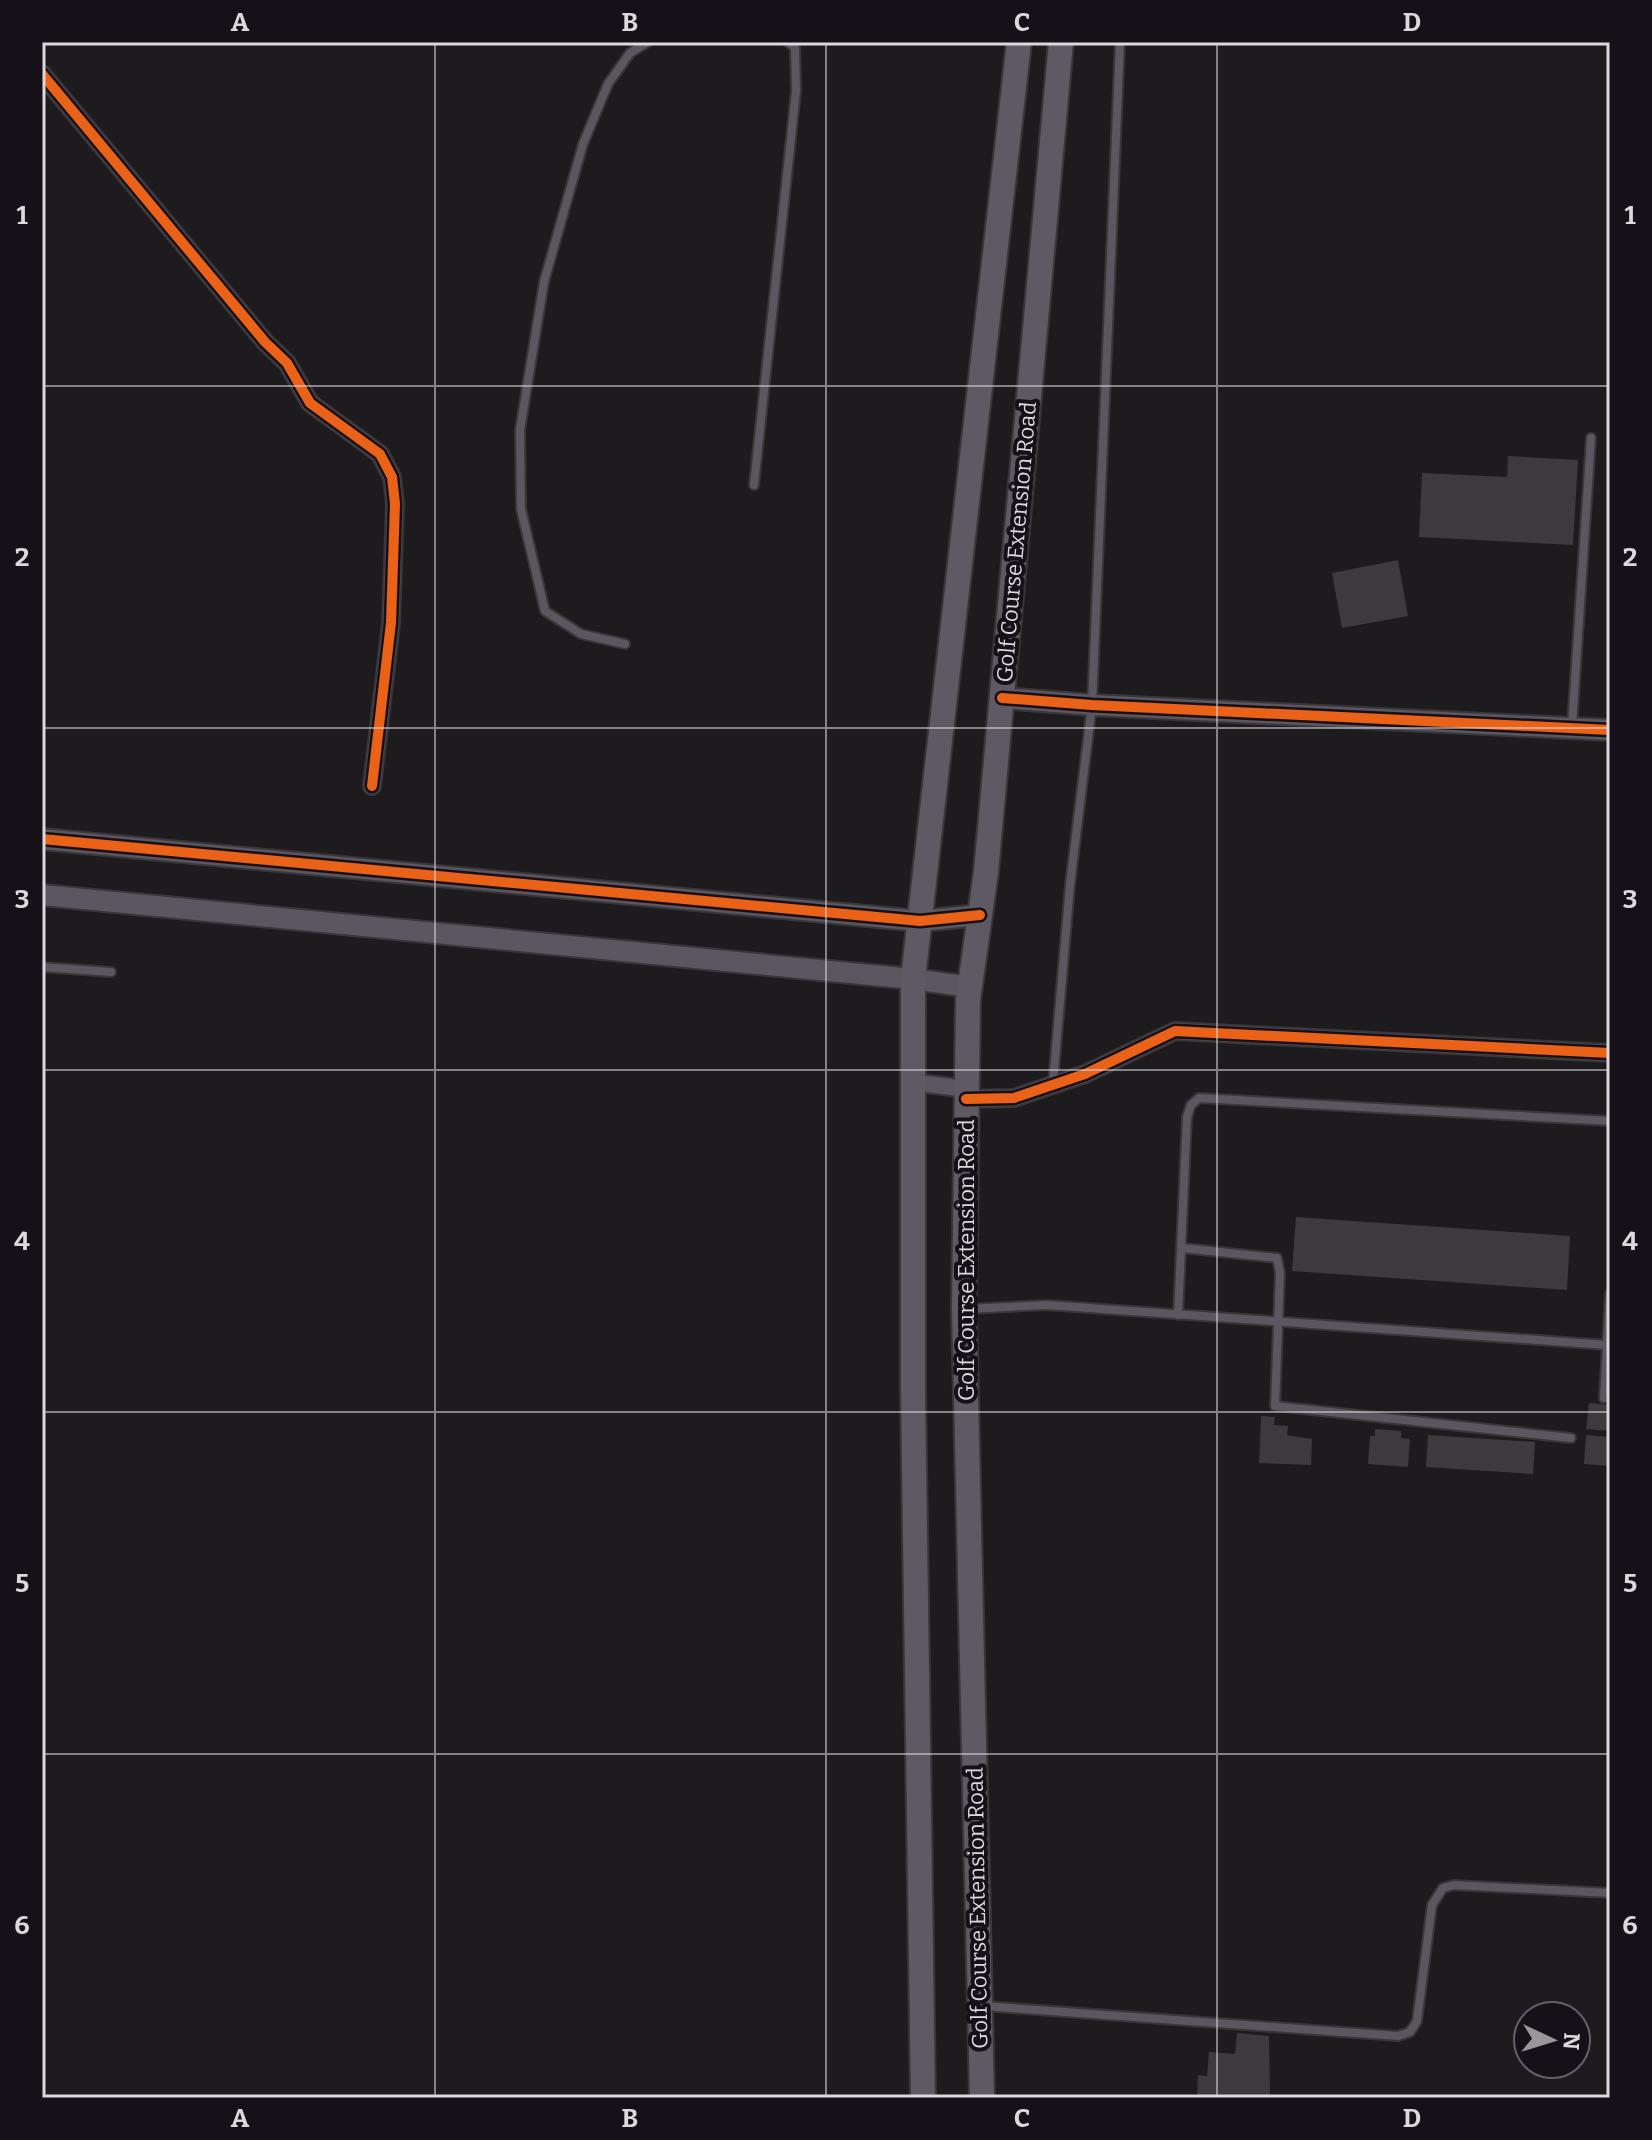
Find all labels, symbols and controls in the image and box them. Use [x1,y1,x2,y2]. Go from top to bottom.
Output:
text: A [231,7,250,38]
text: B [622,7,638,38]
text: C [1014,7,1030,38]
text: D [1403,7,1421,38]
text: 1 [16,200,28,231]
text: 1 [1624,200,1636,231]
street label: Golf Course Extension Road [991,401,1042,684]
text: 2 [15,542,29,573]
text: 2 [1623,542,1637,573]
text: 3 [15,884,29,915]
text: 3 [1623,884,1637,915]
street label: Golf Course Extension Road [953,1119,980,1401]
text: 4 [14,1226,30,1257]
text: 4 [1622,1226,1638,1257]
text: 5 [15,1568,29,1599]
text: 5 [1623,1568,1637,1599]
street label: Golf Course Extension Road [962,1767,993,2049]
text: 6 [14,1910,30,1941]
text: 6 [1622,1910,1638,1941]
north arrow [1512,2000,1592,2080]
text: N [1557,2032,1586,2051]
text: A [231,2103,250,2134]
text: B [622,2103,638,2134]
text: C [1014,2103,1030,2134]
text: D [1403,2103,1421,2134]

